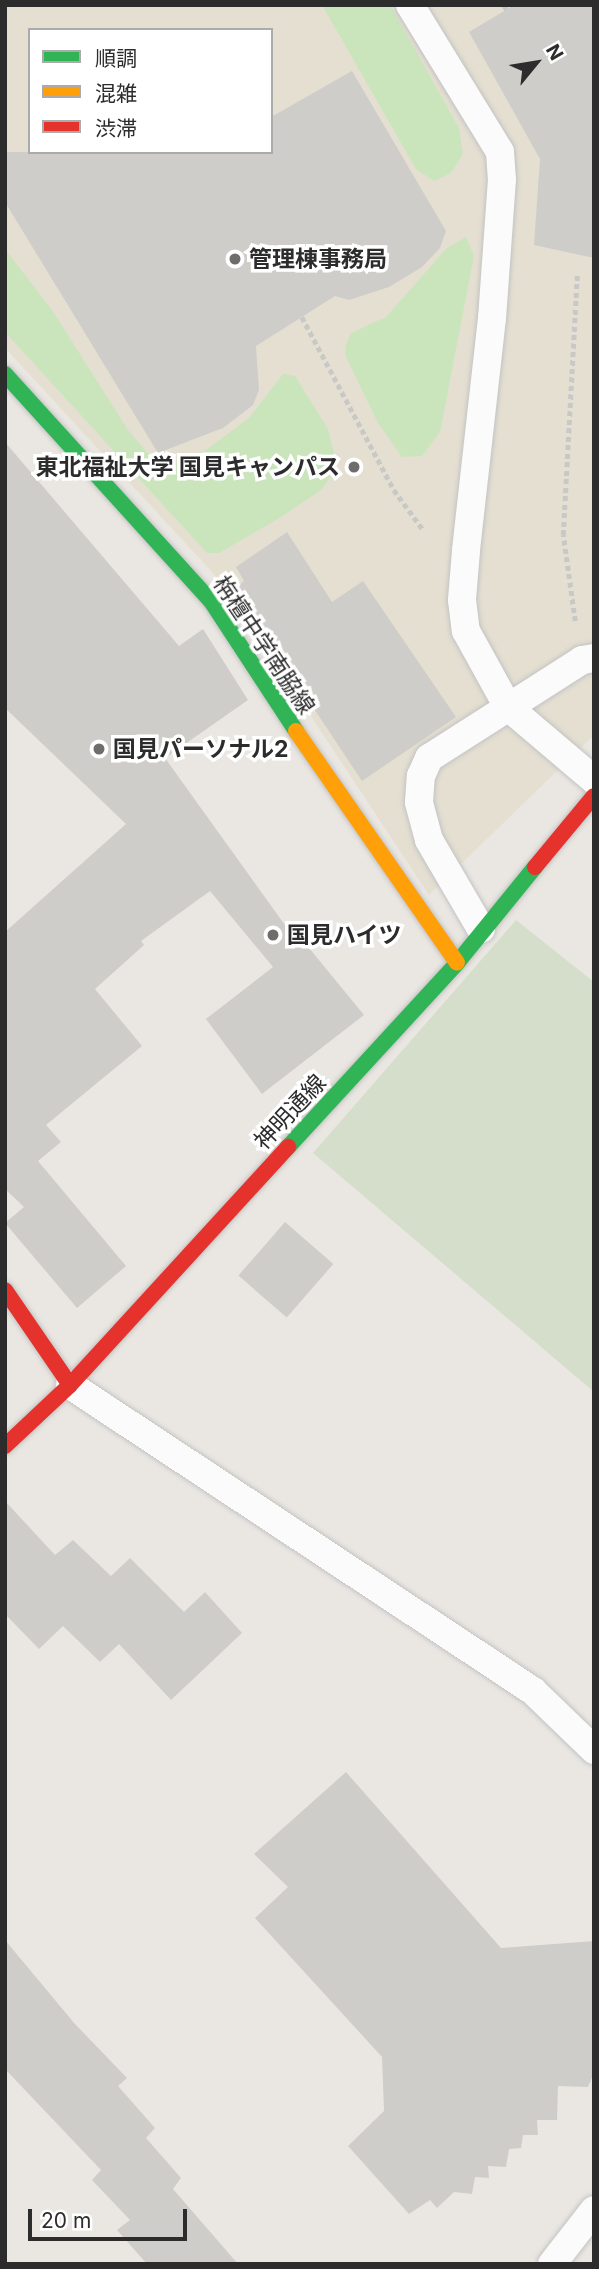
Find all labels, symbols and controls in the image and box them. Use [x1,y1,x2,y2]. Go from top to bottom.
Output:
legend [28,28,273,154]
north arrow [501,28,571,98]
text: N [541,40,568,64]
text: 順調 [95,46,137,71]
text: 混雑 [95,81,137,106]
text: 渋滞 [95,116,137,141]
place label: 管理棟事務局 [249,245,387,273]
marker: 管理棟事務局 [227,251,243,267]
place label: 東北福祉大学 国見キャンパス [36,453,340,481]
marker: 東北福祉大学 国見キャンパス [346,459,362,475]
street label: 栴檀中学南脇線 [208,571,320,719]
place label: 国見パーソナル2 [113,735,288,763]
marker: 国見パーソナル2 [91,741,107,757]
place label: 国見ハイツ [287,921,402,949]
marker: 国見ハイツ [265,927,281,943]
street label: 神明通線 [249,1069,331,1155]
scale bar [32,2196,191,2240]
text: 20 m [41,2208,91,2233]

